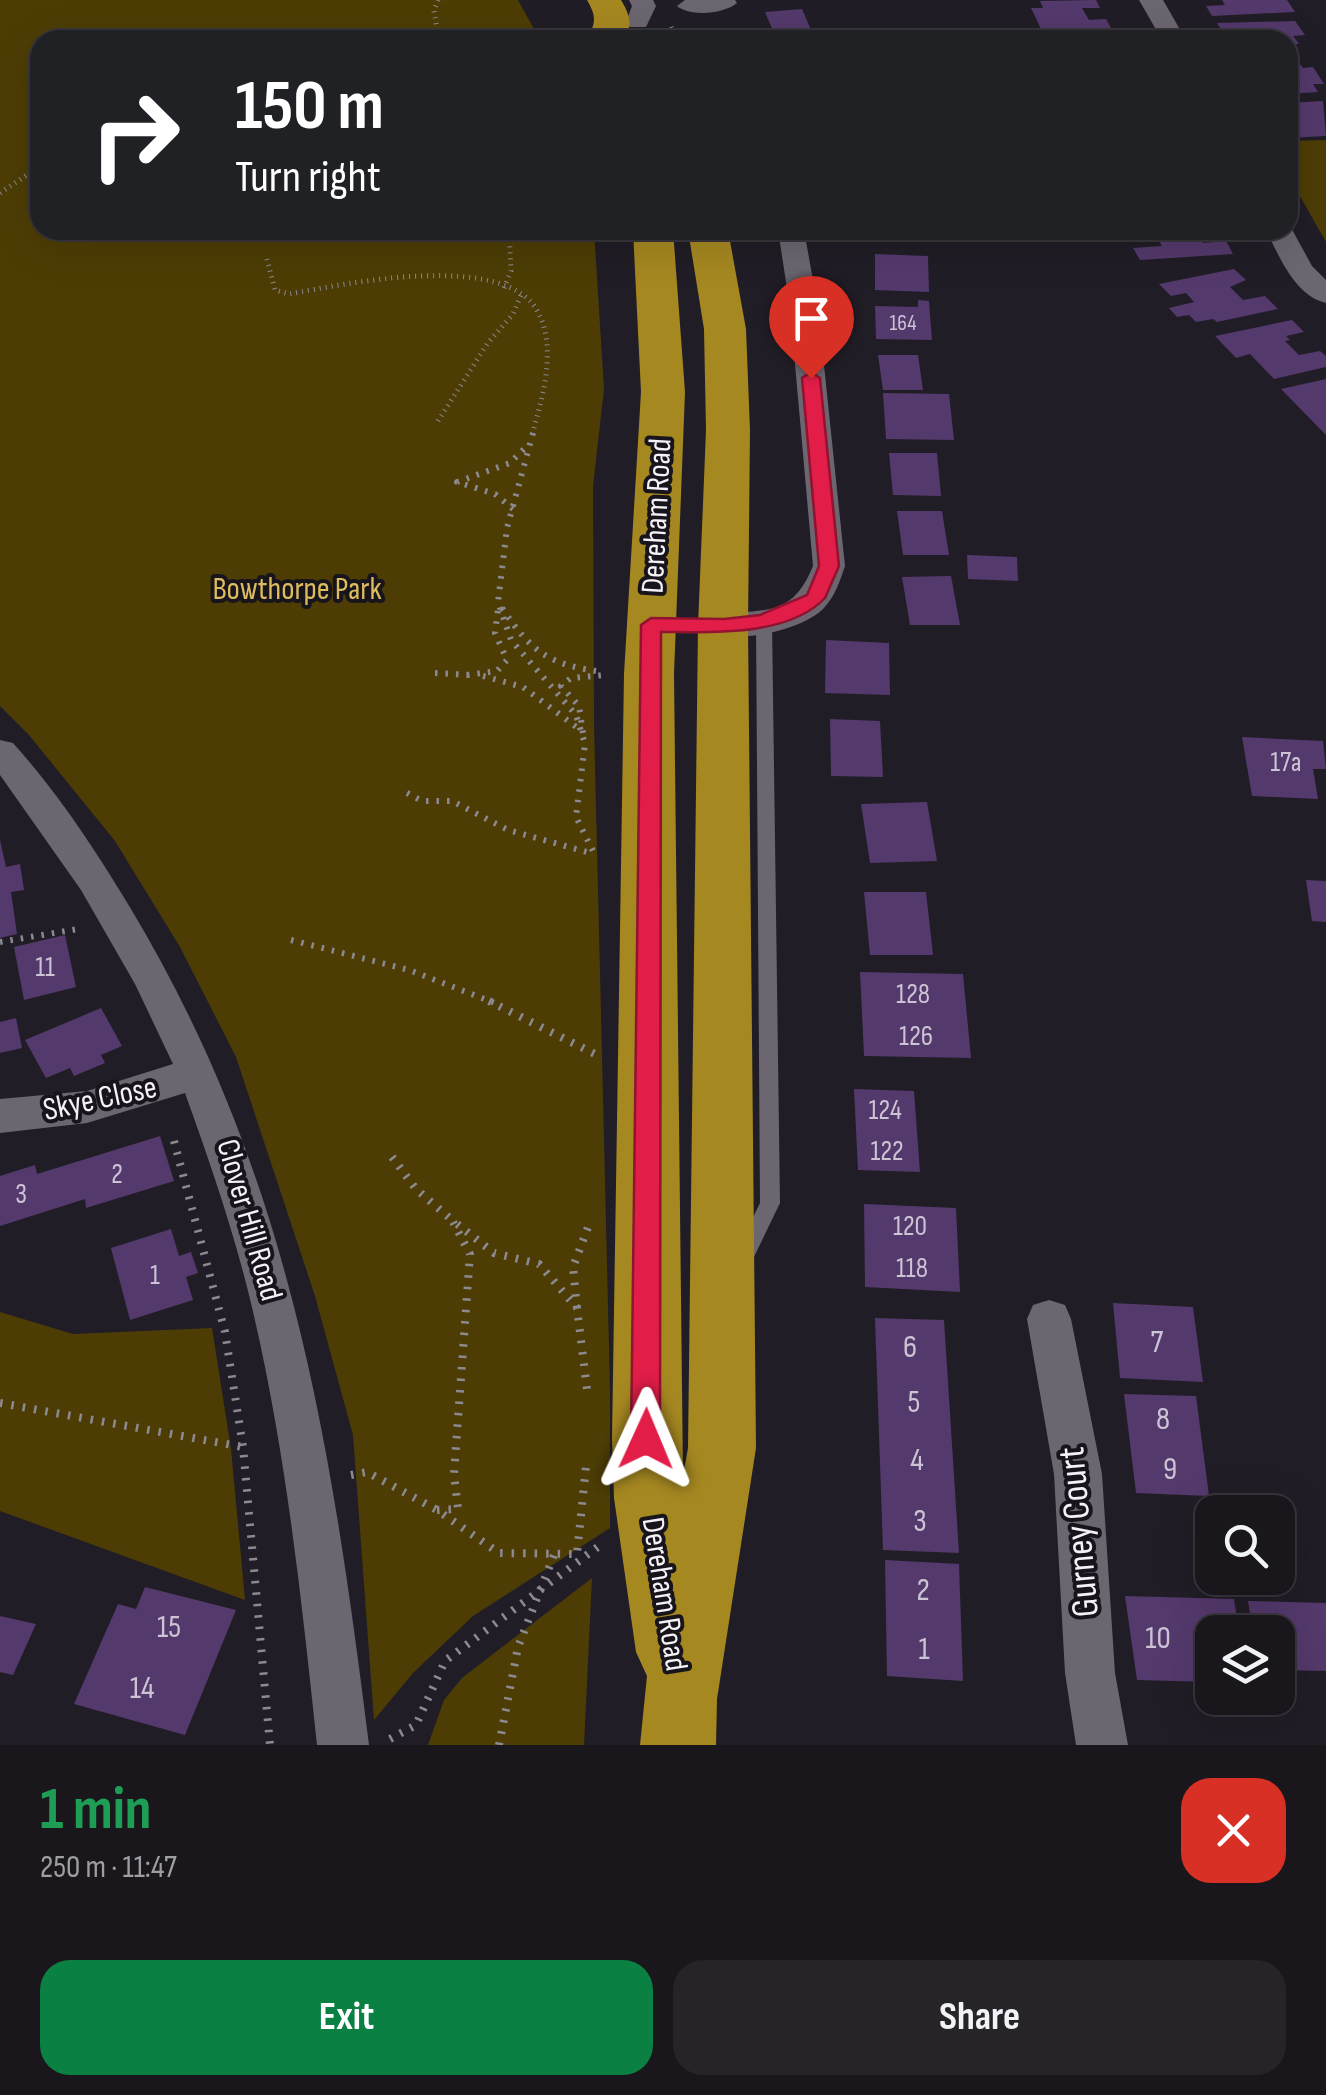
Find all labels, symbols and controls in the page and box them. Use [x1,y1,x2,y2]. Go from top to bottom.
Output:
text: 150 m [235,65,384,149]
icon: right [70,70,200,200]
text: Turn right [235,150,381,205]
pin [769,276,854,379]
icon: arrive [784,291,839,346]
house number: 164 [890,310,916,337]
street label: Dereham Road [633,438,681,594]
park label: Bowthorpe Park [212,570,382,609]
house number: 17a [1270,746,1302,779]
house number: 11 [35,951,55,984]
house number: 128 [896,978,930,1011]
house number: 126 [899,1020,933,1053]
street label: Skye Close [40,1068,160,1130]
house number: 124 [868,1094,902,1127]
street label: Clover Hill Road [207,1135,291,1305]
house number: 122 [870,1135,904,1168]
house number: 2 [111,1158,123,1191]
house number: 3 [15,1178,27,1211]
house number: 120 [893,1210,927,1243]
house number: 118 [896,1252,928,1285]
house number: 1 [150,1259,160,1292]
house number: 7 [1151,1323,1164,1362]
house number: 6 [903,1328,917,1367]
house number: 5 [908,1383,920,1422]
position arrow [594,1387,698,1491]
house number: 8 [1156,1400,1170,1439]
house number: 4 [910,1441,924,1480]
street label: Gurney Court [1049,1445,1109,1619]
house number: 9 [1163,1450,1177,1489]
map controls [1195,1495,1295,1715]
button: search [1195,1495,1295,1595]
house number: 3 [913,1502,927,1541]
street label: Dereham Road [633,1514,695,1674]
house number: 2 [916,1571,930,1610]
house number: 15 [157,1608,181,1647]
button: layers [1195,1615,1295,1715]
house number: 10 [1145,1619,1171,1658]
house number: 1 [918,1630,930,1669]
house number: 14 [130,1669,154,1708]
text: 1 min [40,1774,152,1846]
button: close [1181,1778,1286,1883]
text: 250 m · 11:47 [40,1848,177,1887]
button: Exit [40,1960,653,2075]
button: Share [673,1960,1286,2075]

